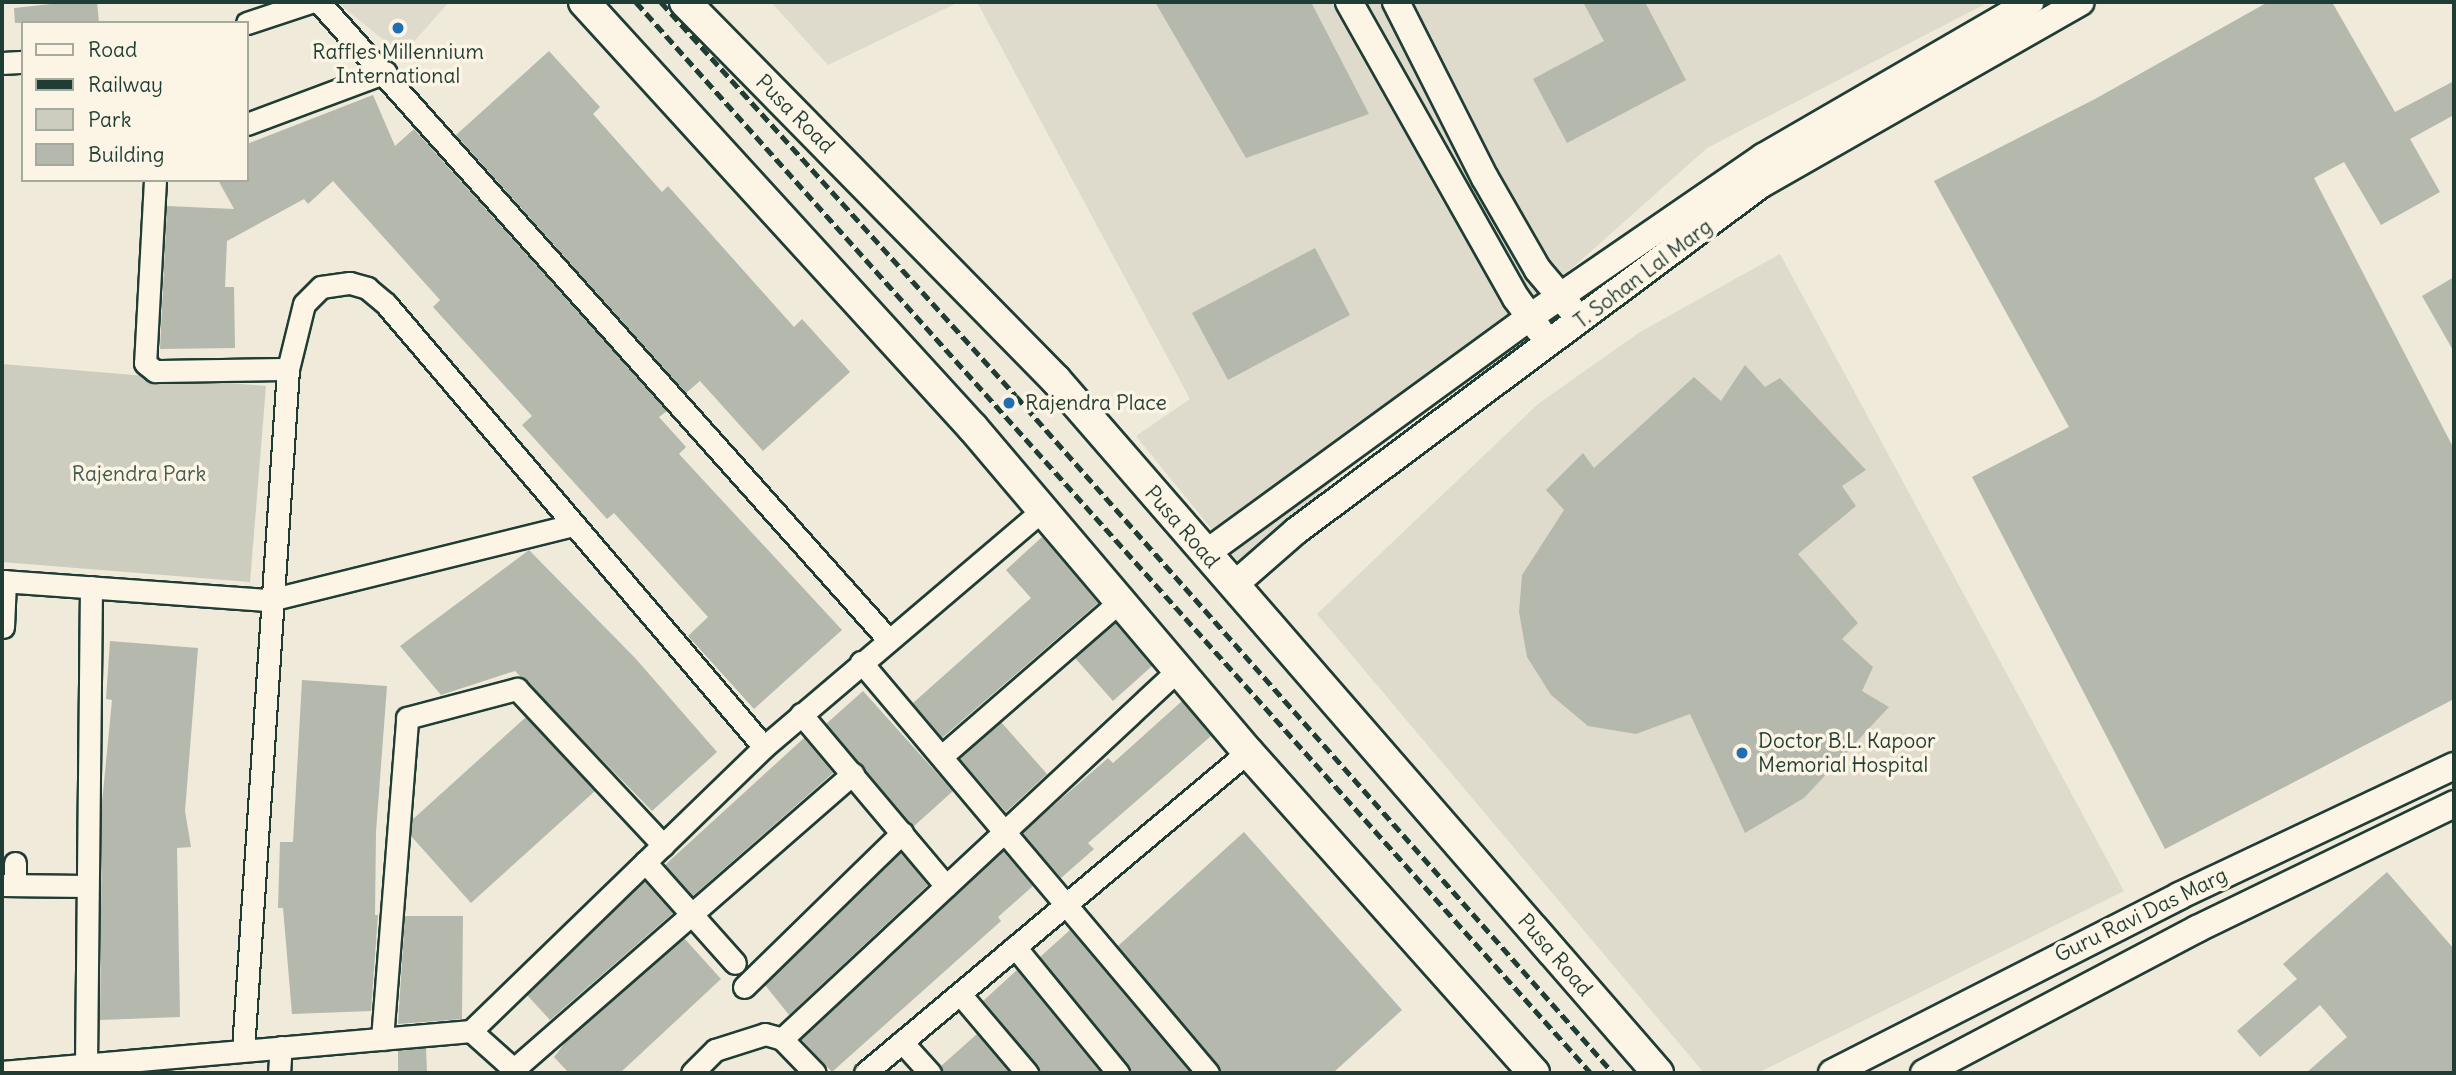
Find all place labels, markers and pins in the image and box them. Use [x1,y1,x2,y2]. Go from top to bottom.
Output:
marker: Raffles Millennium International [390,20,406,36]
place label: Raffles Millennium International [312,39,484,89]
place label: Rajendra Place [1025,390,1167,416]
marker: Rajendra Place [999,393,1019,413]
place label: Doctor B.L. Kapoor Memorial Hospital [1758,728,1936,778]
marker: Doctor B.L. Kapoor Memorial Hospital [1732,743,1752,763]

